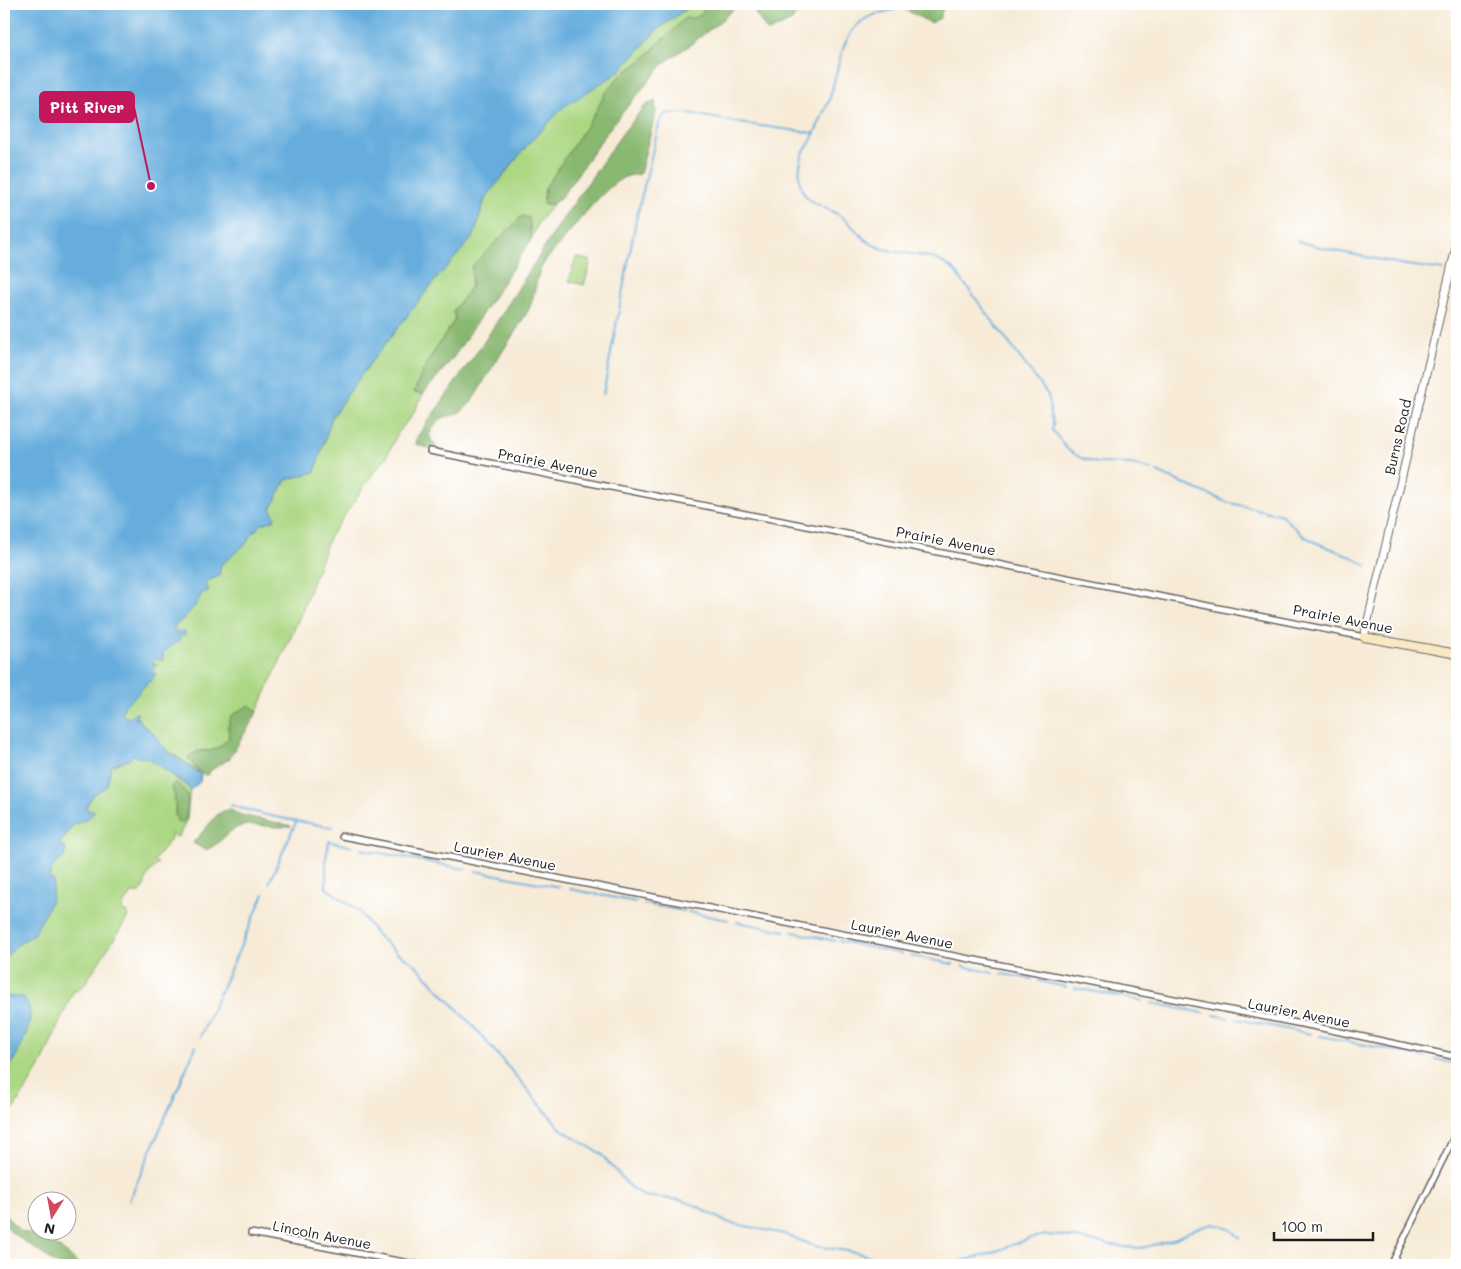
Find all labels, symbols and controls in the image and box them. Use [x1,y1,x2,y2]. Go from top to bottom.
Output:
callout: Pitt River [40,92,134,122]
text: Pitt River [50,97,124,117]
street label: Burns Road [1380,397,1415,477]
street label: Prairie Avenue [496,444,600,482]
street label: Prairie Avenue [894,522,998,560]
street label: Prairie Avenue [1291,600,1395,638]
street label: Laurier Avenue [452,836,558,875]
street label: Laurier Avenue [849,914,955,953]
street label: Laurier Avenue [1246,993,1352,1032]
north arrow [28,1192,78,1242]
scale bar [1274,1209,1372,1241]
street label: Lincoln Avenue [271,1216,373,1253]
text: 100 m [1281,1216,1323,1236]
text: N [42,1219,56,1240]

